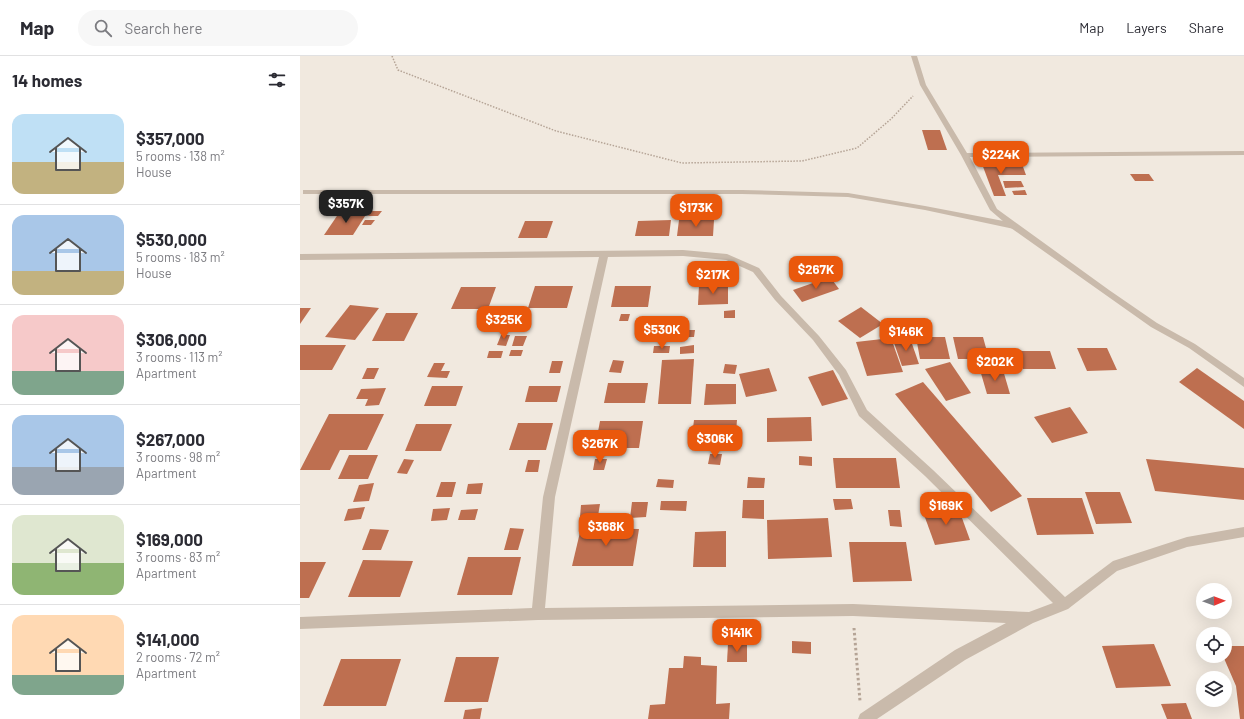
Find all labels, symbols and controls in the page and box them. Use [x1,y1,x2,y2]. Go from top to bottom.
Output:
search box [78,10,358,46]
text: Map [20,16,54,39]
icon: search [92,17,114,39]
text: Search here [124,19,202,37]
text: Map [1079,19,1104,36]
text: Layers [1126,19,1167,36]
text: Share [1189,19,1224,36]
icon: filters [266,69,288,91]
text: 14 homes [12,70,82,90]
text: $357,000 [136,128,205,148]
icon: home [44,130,92,178]
pin: $224K [973,141,1029,175]
text: $224K [982,146,1020,162]
text: 5 rooms · 138 m² [136,148,225,164]
text: House [136,164,172,180]
pin: $357K [318,190,374,224]
pin: $173K [668,194,724,228]
text: $357K [328,195,364,211]
text: $173K [679,199,713,215]
text: $530,000 [136,229,207,249]
icon: home [44,231,92,279]
text: 5 rooms · 183 m² [136,249,225,265]
pin: $267K [788,256,844,290]
pin: $217K [685,261,741,295]
text: $267K [798,261,834,277]
text: House [136,265,172,281]
text: $217K [696,266,730,282]
pin: $325K [476,306,532,340]
text: $325K [486,311,522,327]
pin: $530K [634,316,690,350]
pin: $146K [878,318,934,352]
text: $530K [643,321,681,337]
text: $146K [888,323,924,339]
text: $306,000 [136,329,207,349]
icon: home [44,331,92,379]
pin: $202K [967,348,1023,382]
text: 3 rooms · 113 m² [136,349,223,365]
text: $202K [976,353,1014,369]
text: Apartment [136,365,197,381]
pin: $306K [687,425,743,459]
text: $267,000 [136,429,205,449]
pin: $267K [572,430,628,464]
text: $306K [697,430,734,446]
icon: home [44,431,92,479]
text: $267K [582,435,618,451]
text: 3 rooms · 98 m² [136,449,220,465]
text: Apartment [136,465,197,481]
pin: $169K [918,492,974,526]
text: $169K [929,497,963,513]
pin: $368K [578,513,634,547]
text: $368K [588,518,624,534]
text: $169,000 [136,529,203,549]
icon: home [44,531,92,579]
text: 3 rooms · 83 m² [136,549,220,565]
text: Apartment [136,565,197,581]
north arrow [1196,583,1232,619]
map controls [1196,583,1232,707]
pin: $141K [709,619,765,653]
text: $141K [721,624,753,640]
button: locate [1196,627,1232,663]
text: $141,000 [136,629,200,649]
icon: home [44,631,92,679]
text: 2 rooms · 72 m² [136,649,220,665]
text: Apartment [136,665,197,681]
button: layers [1196,671,1232,707]

